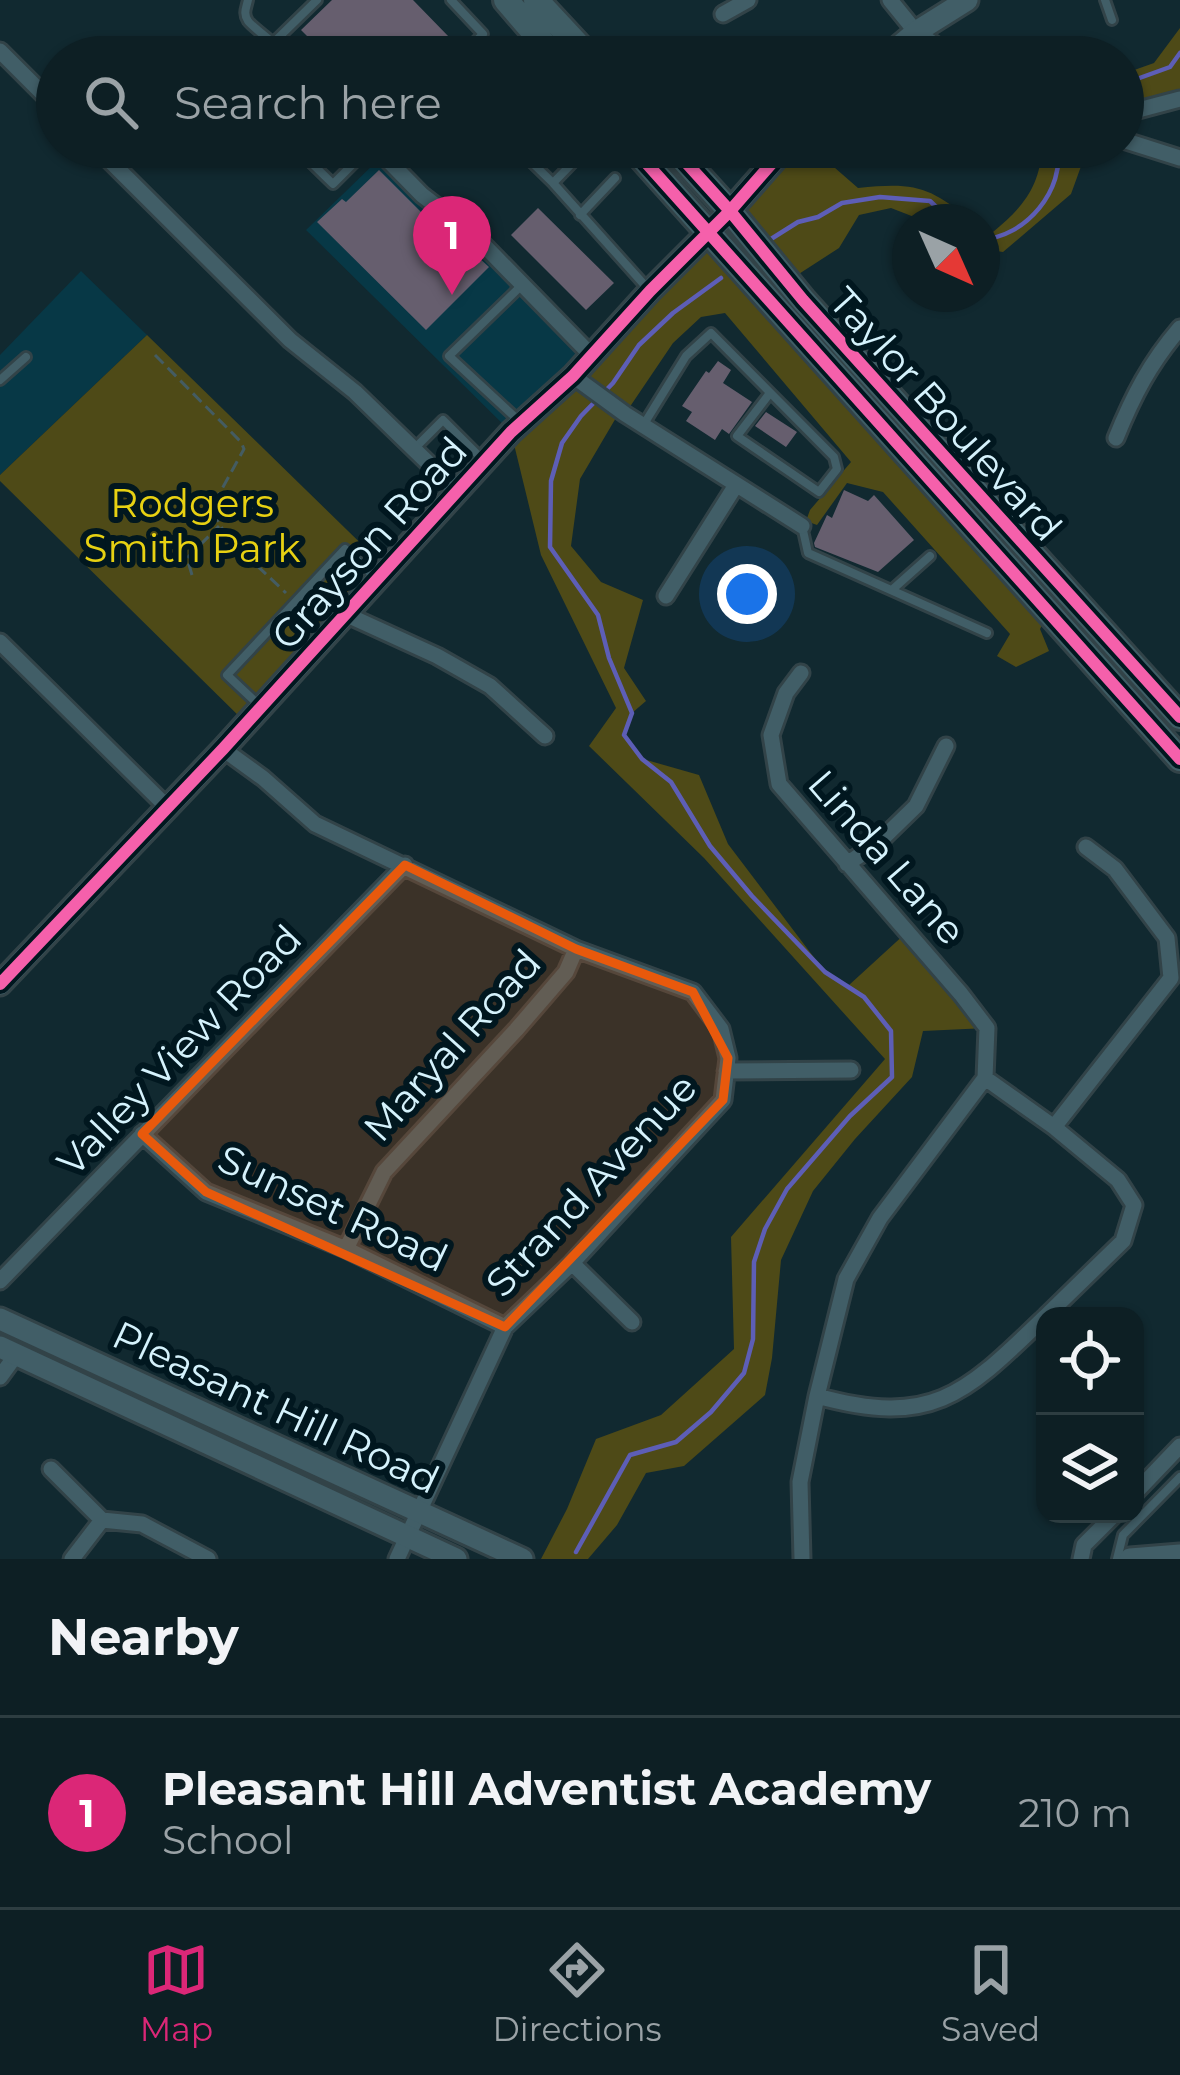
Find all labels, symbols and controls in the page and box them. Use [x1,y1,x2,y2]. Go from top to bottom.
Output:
search box [36,36,1144,168]
icon: search [78,69,144,135]
text: Search here [174,75,442,130]
pin: 1 [413,196,491,295]
north arrow [892,204,1000,312]
street label: Taylor Boulevard [820,277,1072,551]
street label: Grayson Road [261,427,477,659]
park label: Rodgers Smith Park [83,479,301,572]
your location [717,564,777,624]
street label: Linda Lane [798,760,976,954]
street label: Valley View Road [47,914,311,1186]
street label: Maryal Road [353,939,551,1151]
street label: Strand Avenue [476,1064,706,1306]
street label: Sunset Road [211,1134,455,1282]
map controls [1036,1307,1144,1523]
button: locate [1036,1307,1144,1415]
street label: Pleasant Hill Road [105,1310,447,1504]
button: layers [1036,1415,1144,1523]
text: Nearby [48,1606,239,1668]
text: Pleasant Hill Adventist Academy [162,1761,931,1816]
text: 1 [79,1789,95,1837]
text: 210 m [1018,1789,1132,1837]
text: School [162,1816,293,1864]
tab: Map [140,1937,213,2049]
tab: Directions [493,1937,662,2049]
tab: Saved [941,1937,1040,2049]

